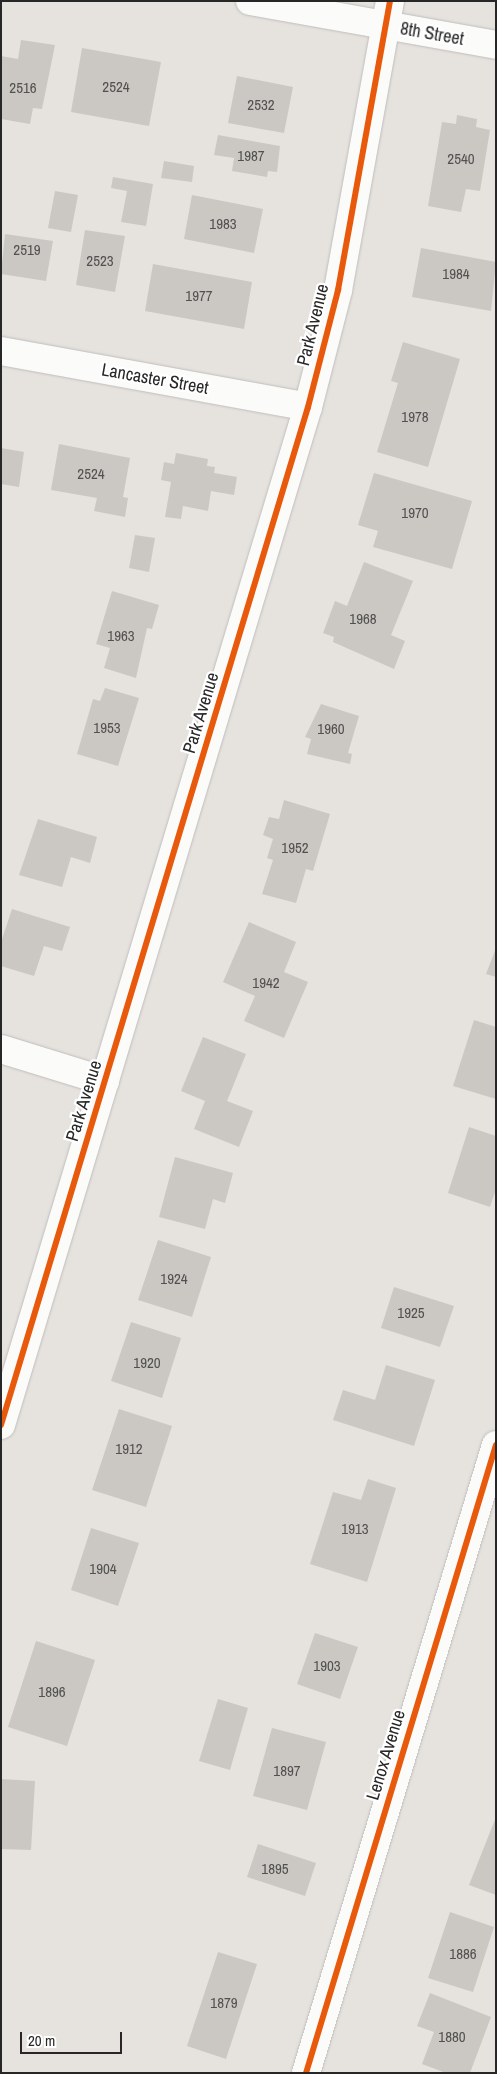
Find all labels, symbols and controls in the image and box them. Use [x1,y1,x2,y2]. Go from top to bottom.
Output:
street label: 8th Street [399,18,465,50]
house number: 2524 [102,78,130,96]
house number: 2516 [9,79,37,97]
house number: 2532 [247,96,275,114]
house number: 1987 [237,147,265,165]
house number: 2540 [447,150,475,168]
house number: 1983 [209,215,237,233]
house number: 2519 [13,241,41,259]
house number: 2523 [86,252,114,270]
house number: 1984 [442,265,470,283]
street label: Park Avenue [292,282,334,368]
house number: 1977 [185,287,213,305]
street label: Lancaster Street [100,359,210,399]
house number: 1978 [401,408,429,426]
house number: 2524 [77,465,105,483]
house number: 1970 [401,504,429,522]
house number: 1968 [349,610,377,628]
house number: 1963 [107,627,135,645]
street label: Park Avenue [178,670,224,756]
house number: 1953 [93,719,121,737]
house number: 1960 [317,720,345,738]
house number: 1952 [281,839,309,857]
house number: 1942 [252,974,280,992]
street label: Park Avenue [61,1058,107,1144]
house number: 1924 [160,1270,188,1288]
house number: 1925 [397,1304,425,1322]
house number: 1920 [133,1354,161,1372]
house number: 1912 [115,1440,143,1458]
house number: 1913 [341,1520,369,1538]
house number: 1904 [89,1560,117,1578]
house number: 1903 [313,1657,341,1675]
house number: 1896 [38,1683,66,1701]
street label: Lenox Avenue [362,1707,410,1803]
house number: 1897 [273,1762,301,1780]
house number: 1895 [261,1860,289,1878]
house number: 1886 [449,1945,477,1963]
house number: 1879 [210,1994,238,2012]
scale bar [22,2022,125,2054]
house number: 1880 [438,2028,466,2046]
text: 20 m [28,2030,55,2051]

